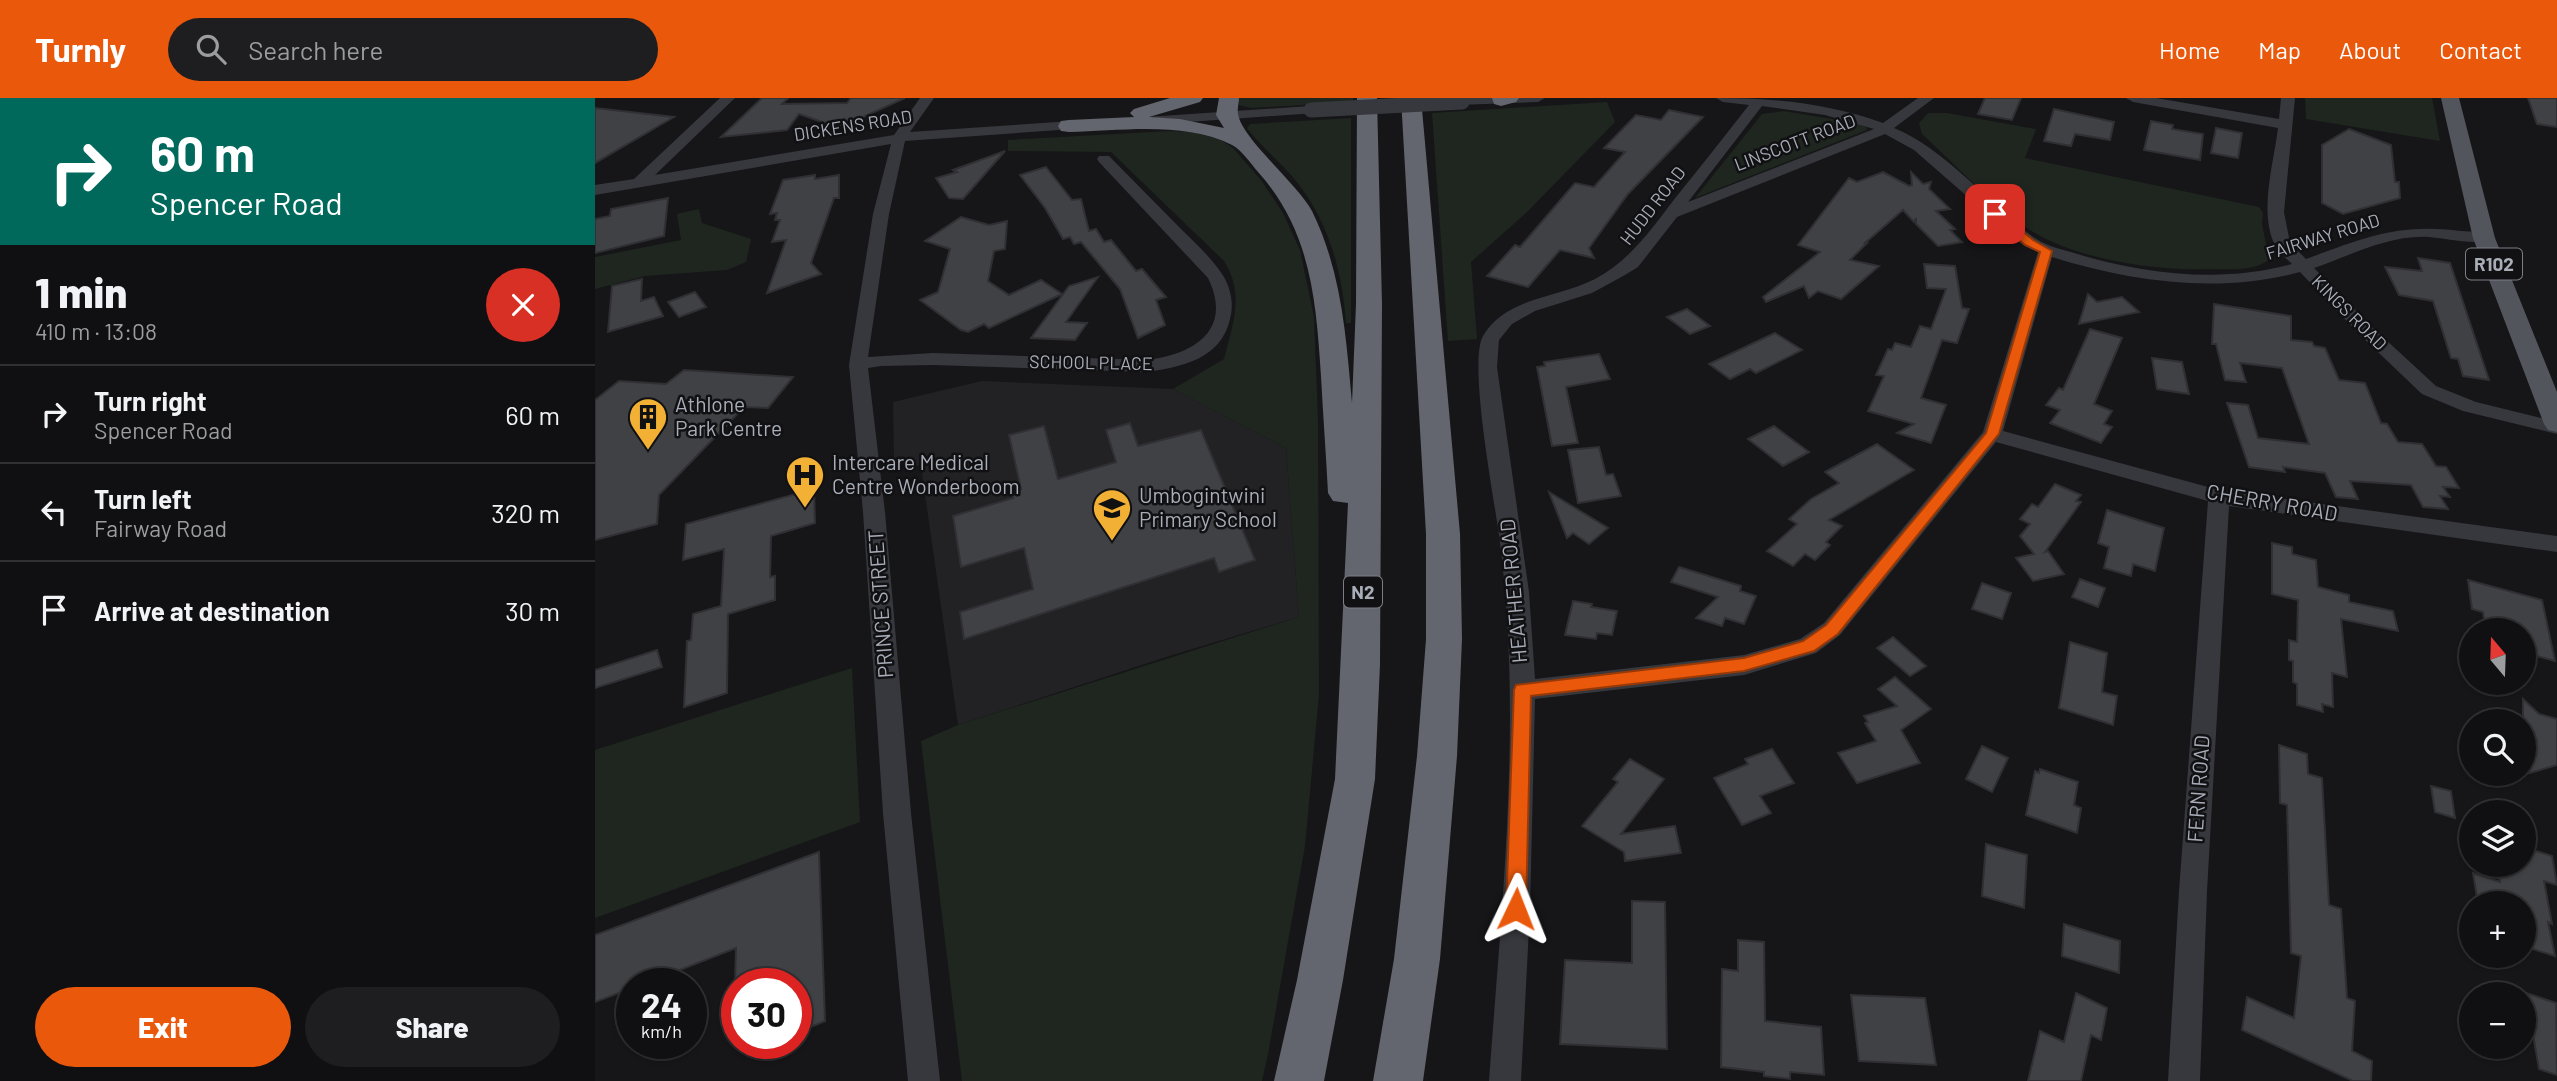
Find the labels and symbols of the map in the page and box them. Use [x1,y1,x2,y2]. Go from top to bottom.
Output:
street label: DICKENS ROAD [792,105,913,145]
street label: LINSCOTT ROAD [1731,109,1858,175]
street label: HUDD ROAD [1615,162,1690,249]
pin [1965,184,2025,244]
street label: FAIRWAY ROAD [2263,208,2382,264]
road number: R102 [2466,248,2522,280]
street label: KINGS ROAD [2308,270,2392,354]
street label: SCHOOL PLACE [1029,350,1153,374]
place label: Athlone Park Centre [675,391,782,440]
building icon: Athlone Park Centre [627,396,669,451]
place label: Intercare Medical Centre Wonderboom [832,449,1020,498]
hospital icon: Intercare Medical Centre Wonderboom [784,454,826,509]
street label: CHERRY ROAD [2205,478,2340,525]
place label: Umbogintwini Primary School [1139,482,1277,531]
school or university icon: Umbogintwini Primary School [1091,487,1133,542]
street label: HEATHER ROAD [1494,518,1531,664]
street label: PRINCE STREET [862,529,897,679]
road number: N2 [1344,576,1382,607]
north arrow [2459,618,2536,695]
street label: FERN ROAD [2181,734,2214,843]
position arrow [1479,872,1553,946]
speed limit sign: 30 [721,968,812,1059]

